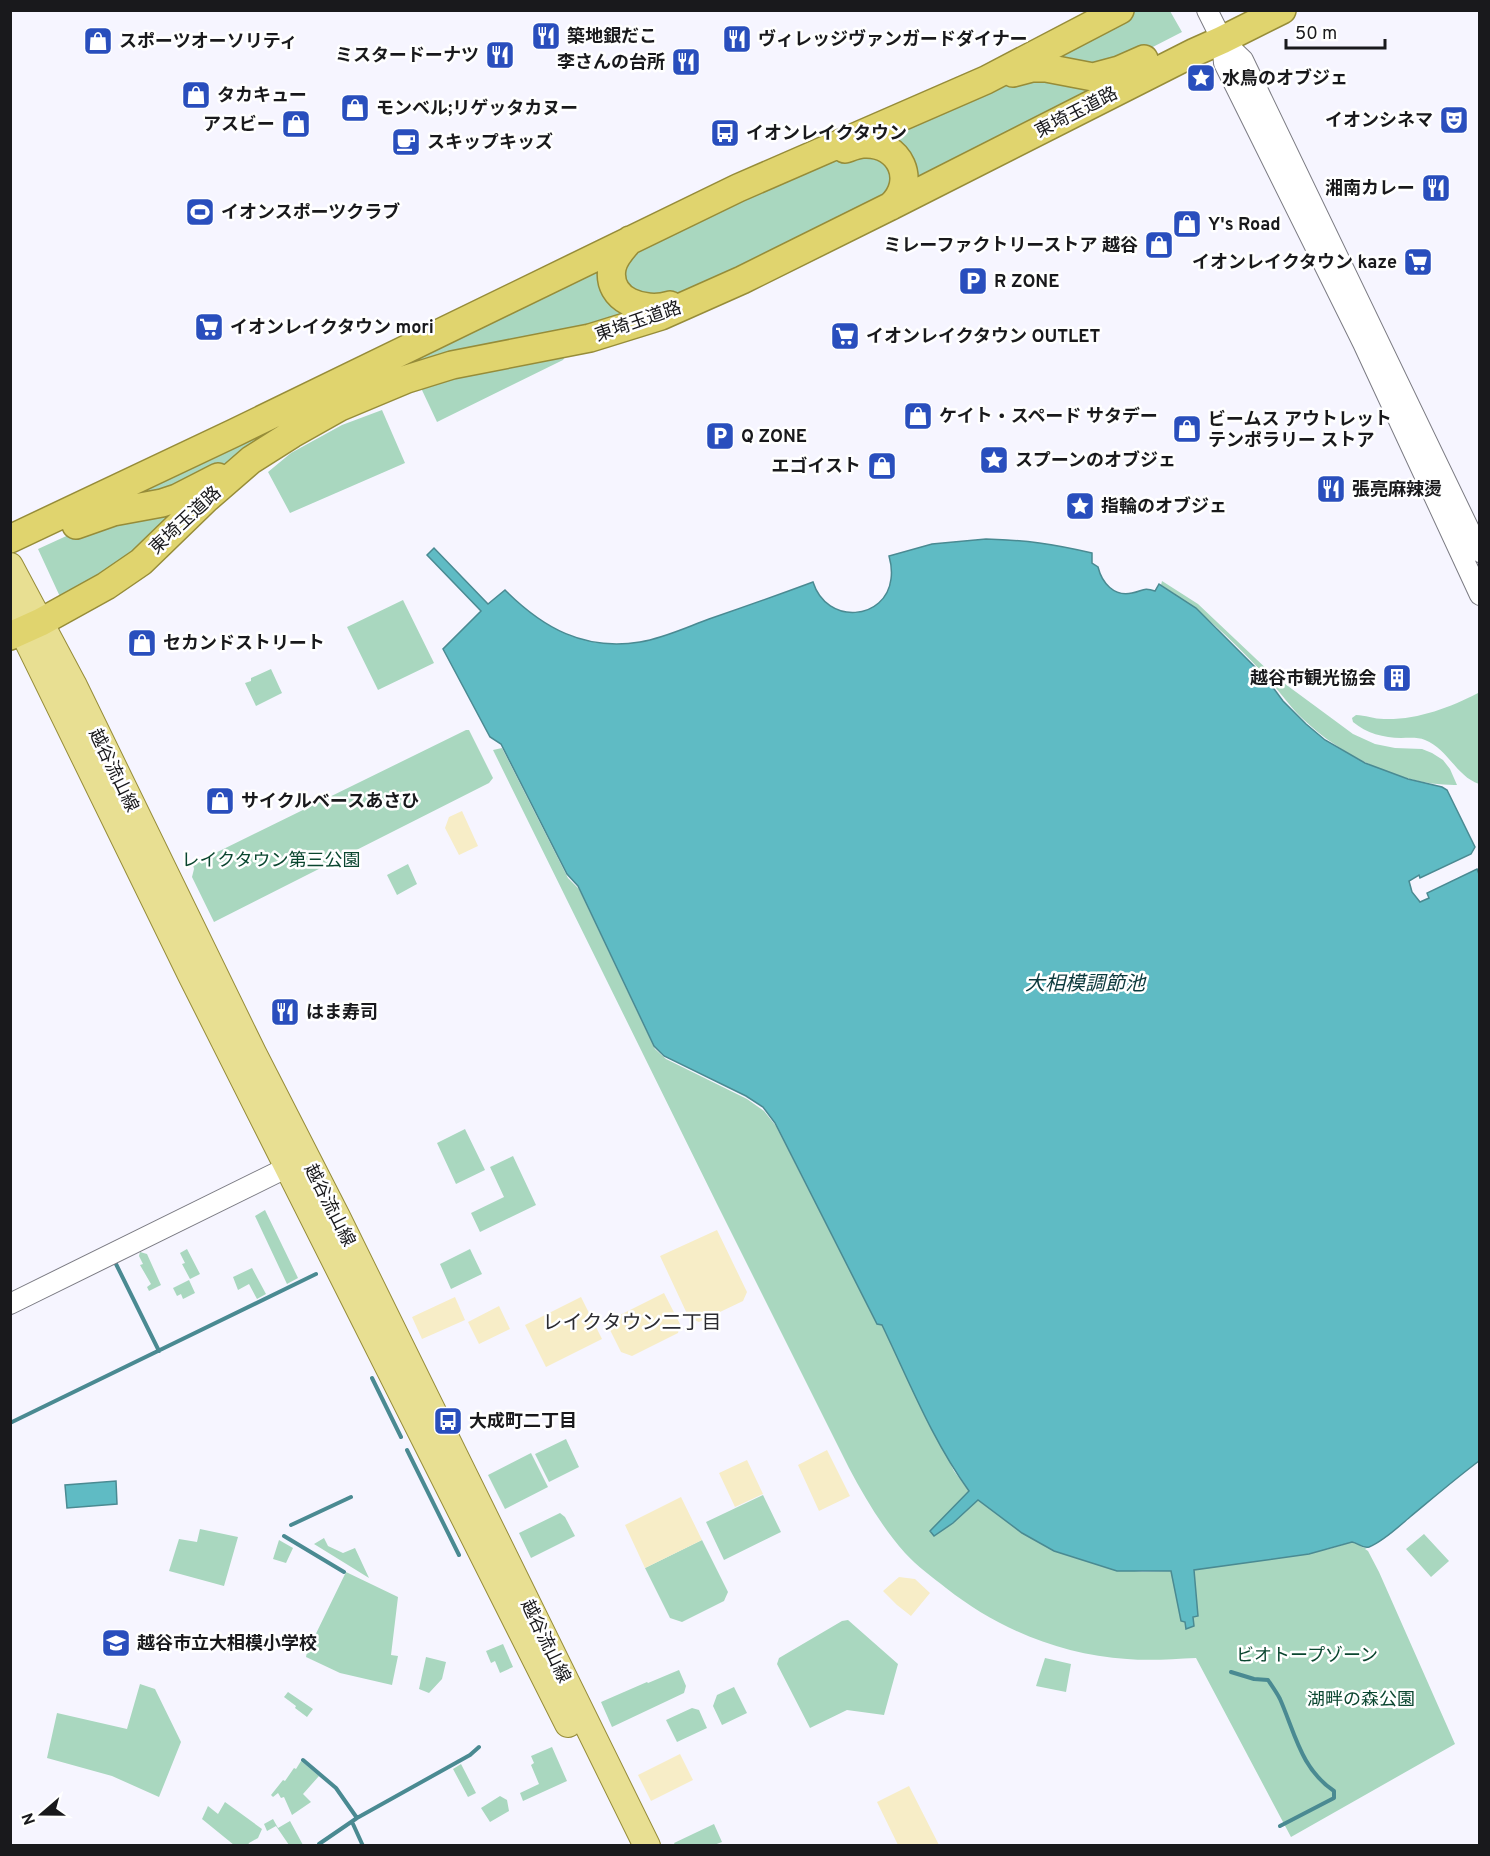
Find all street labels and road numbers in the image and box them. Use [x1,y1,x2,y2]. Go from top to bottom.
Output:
street label: 東埼玉道路 [1031,83,1122,144]
street label: 東埼玉道路 [592,297,685,348]
street label: 東埼玉道路 [145,482,227,560]
street label: 越谷流山線 [83,725,143,816]
street label: 越谷流山線 [298,1160,359,1251]
street label: 越谷流山線 [515,1596,575,1687]

